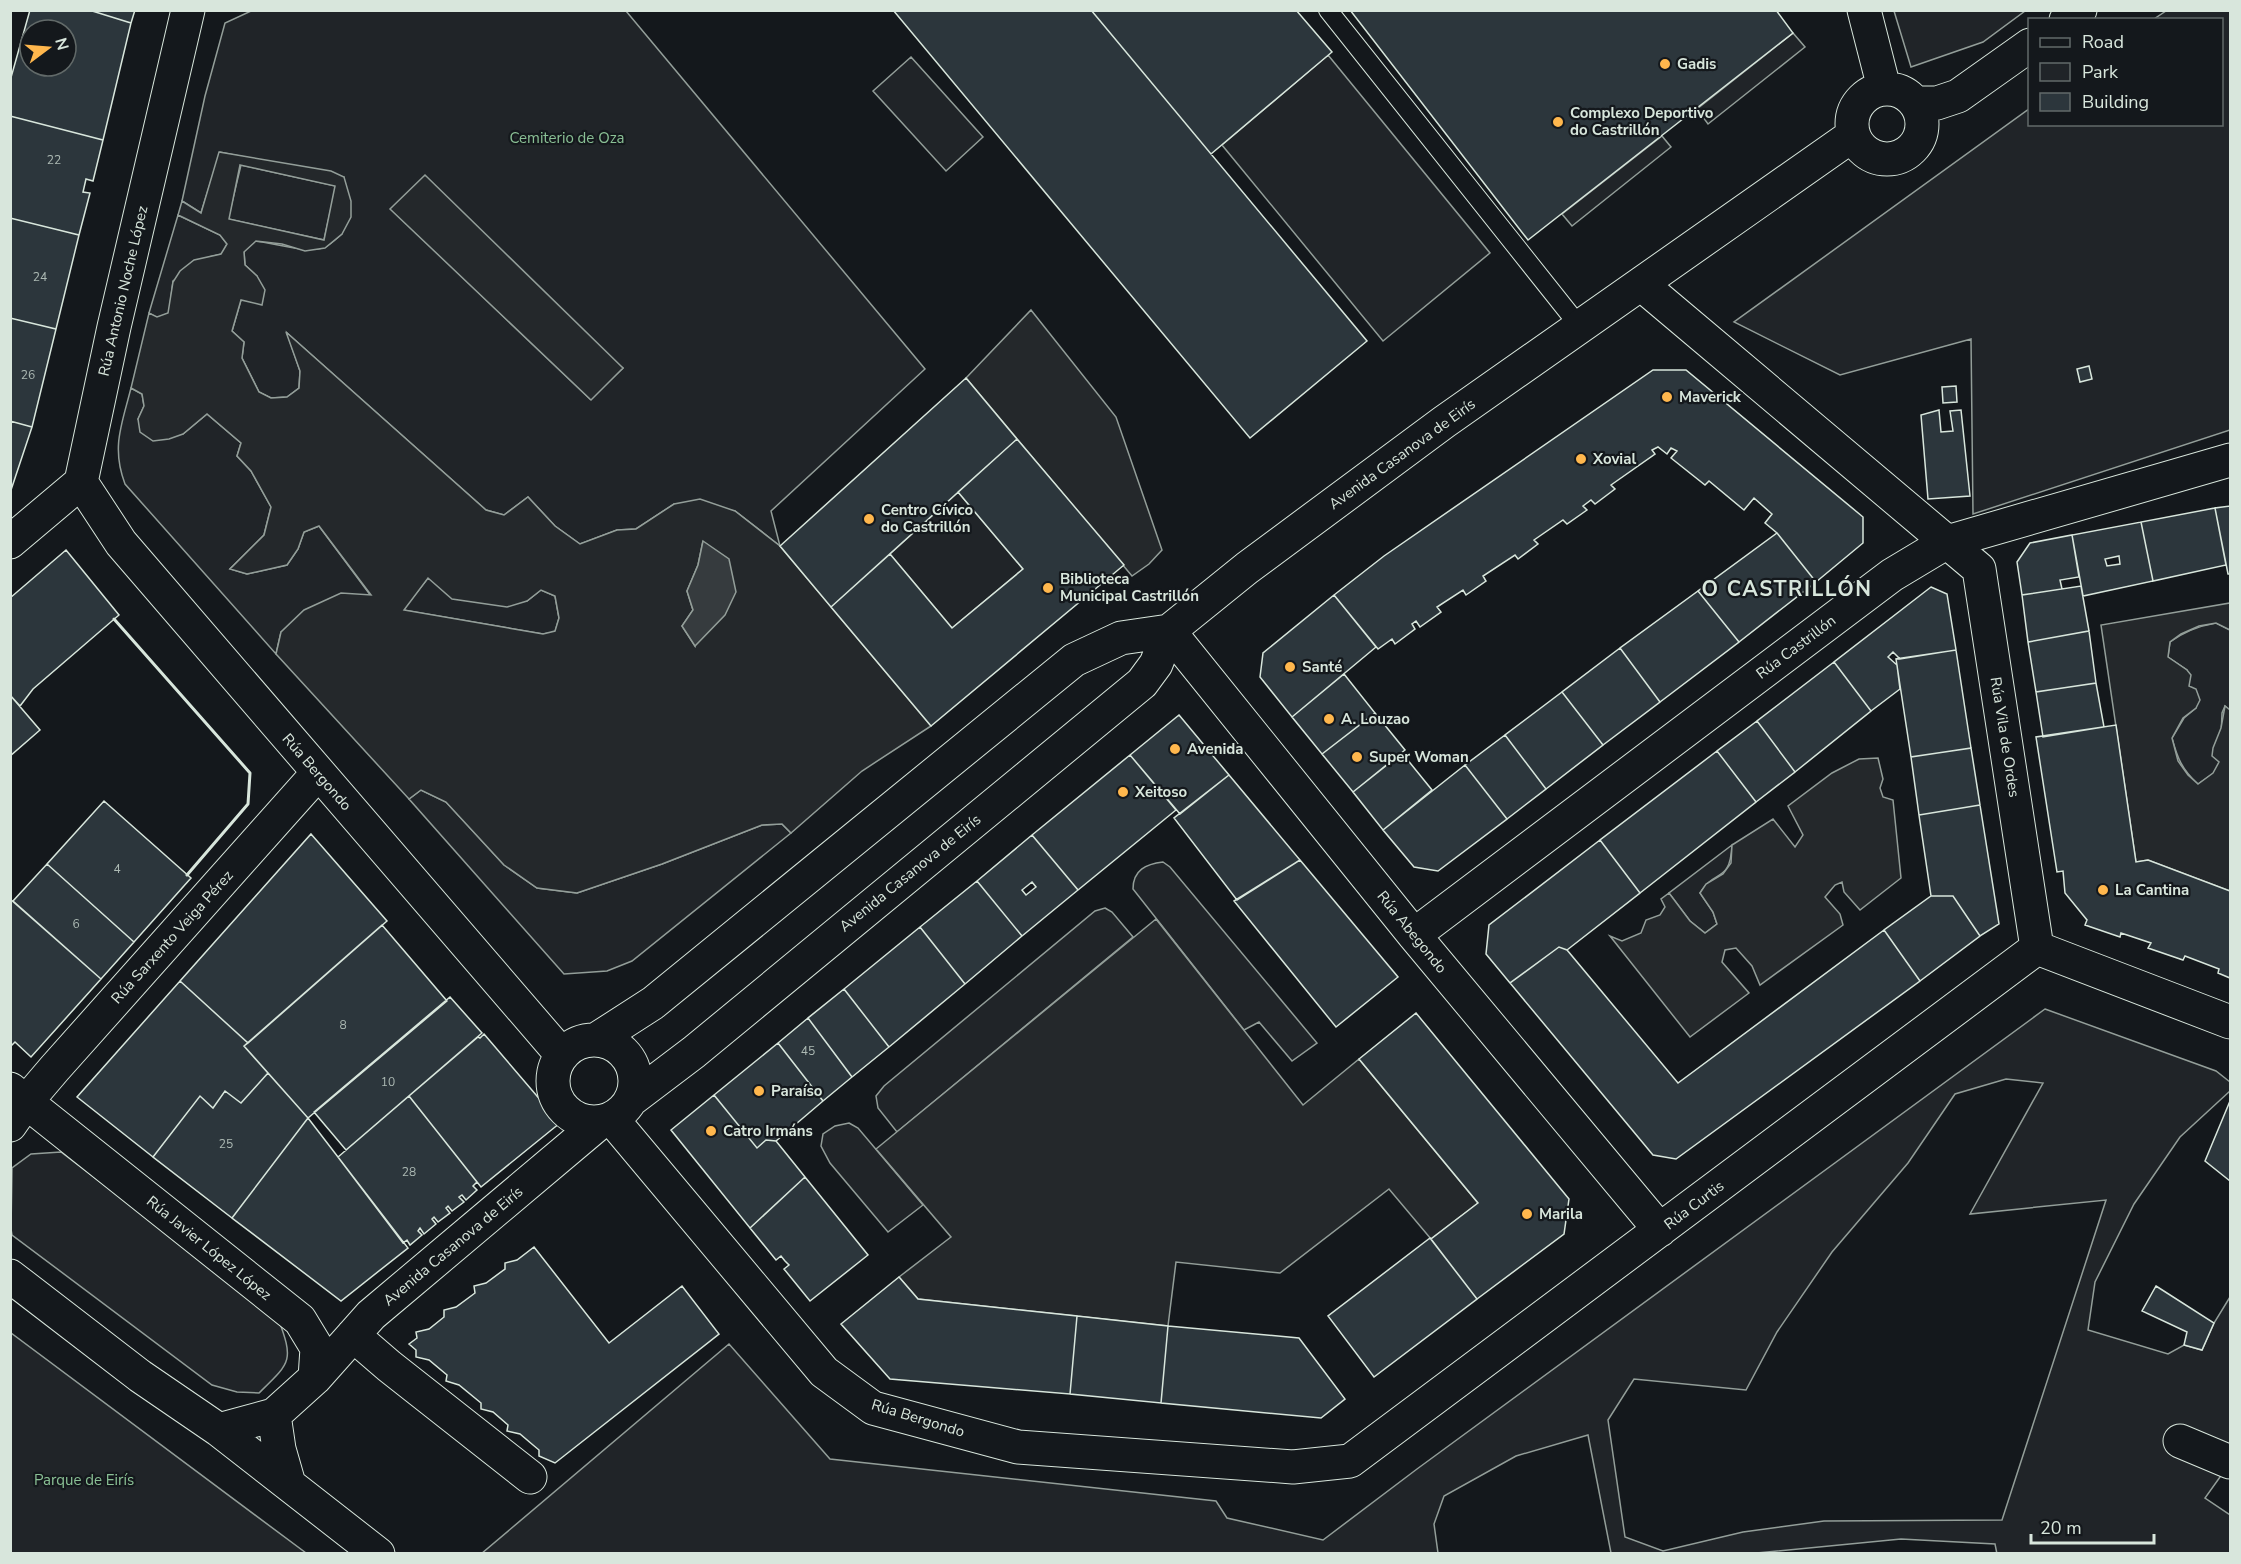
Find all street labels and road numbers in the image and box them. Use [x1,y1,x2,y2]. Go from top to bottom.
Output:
street label: Rúa Antonio Noche López [94,204,152,378]
street label: Avenida Casanova de Eirís [1325,394,1479,514]
street label: Rúa Castrillón [1752,610,1840,684]
street label: Rúa Vila de Ordes [1986,675,2024,799]
street label: Rúa Bergondo [278,729,356,815]
street label: Avenida Casanova de Eirís [835,810,985,936]
street label: Rúa Sarxento Veiga Pérez [107,866,237,1008]
street label: Rúa Abegondo [1373,887,1451,977]
street label: Rúa Curtis [1660,1176,1728,1234]
street label: Avenida Casanova de Eirís [379,1182,527,1310]
street label: Rúa Javier López López [142,1191,276,1305]
street label: Rúa Bergondo [869,1394,967,1442]

